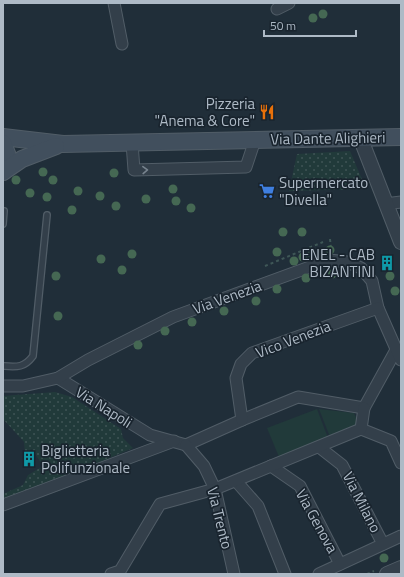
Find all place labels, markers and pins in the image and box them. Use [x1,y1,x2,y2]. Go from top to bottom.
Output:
place label: Pizzeria "Anema & Core" [155,92,255,132]
restaurant icon: Pizzeria "Anema & Core" [258,103,276,121]
place label: Supermercato "Divella" [279,171,368,211]
supermarket icon: Supermercato "Divella" [258,182,276,200]
place label: ENEL - CAB BIZANTINI [302,243,375,283]
building icon: ENEL - CAB BIZANTINI [378,254,396,272]
place label: Biglietteria Polifunzionale [41,439,130,479]
building icon: Biglietteria Polifunzionale [20,450,38,468]

